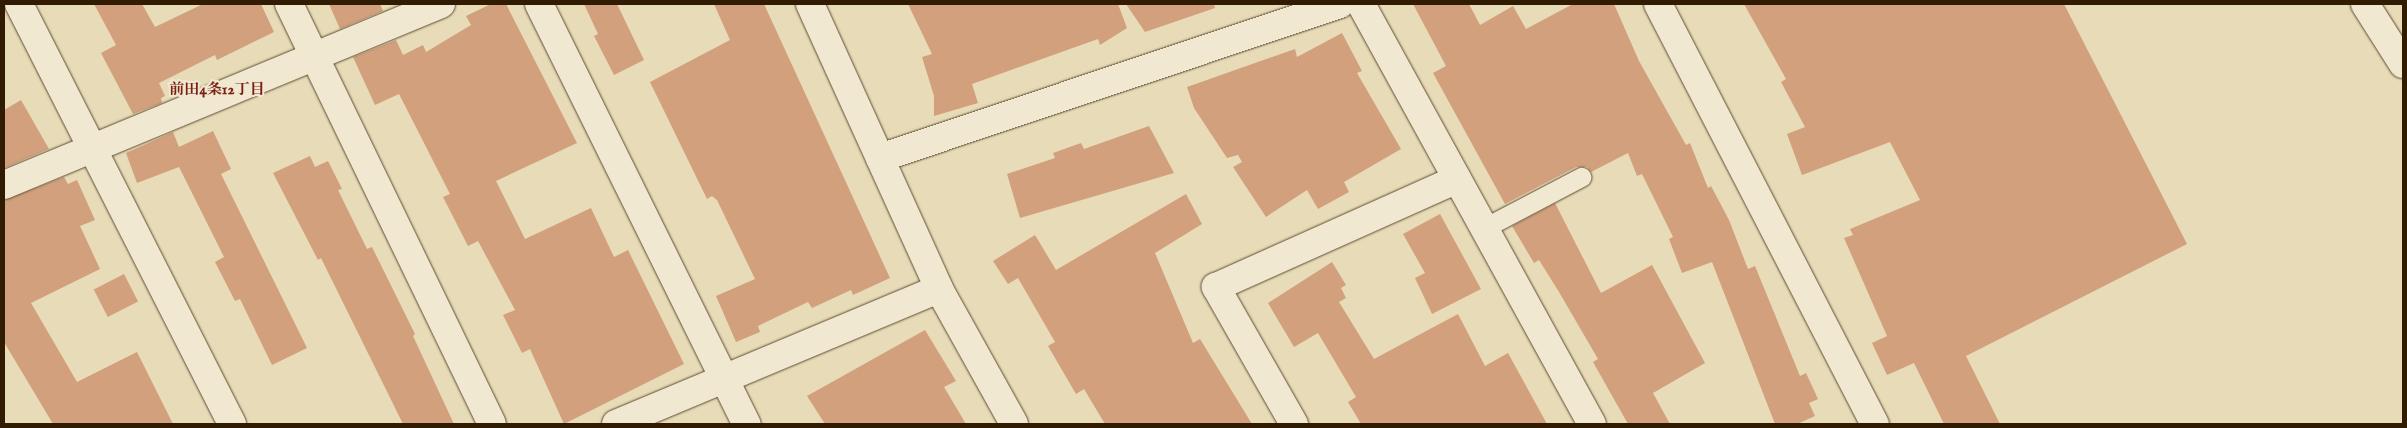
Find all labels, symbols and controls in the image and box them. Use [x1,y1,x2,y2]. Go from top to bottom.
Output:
district label: 前田4条12丁目 [170,81,264,99]

